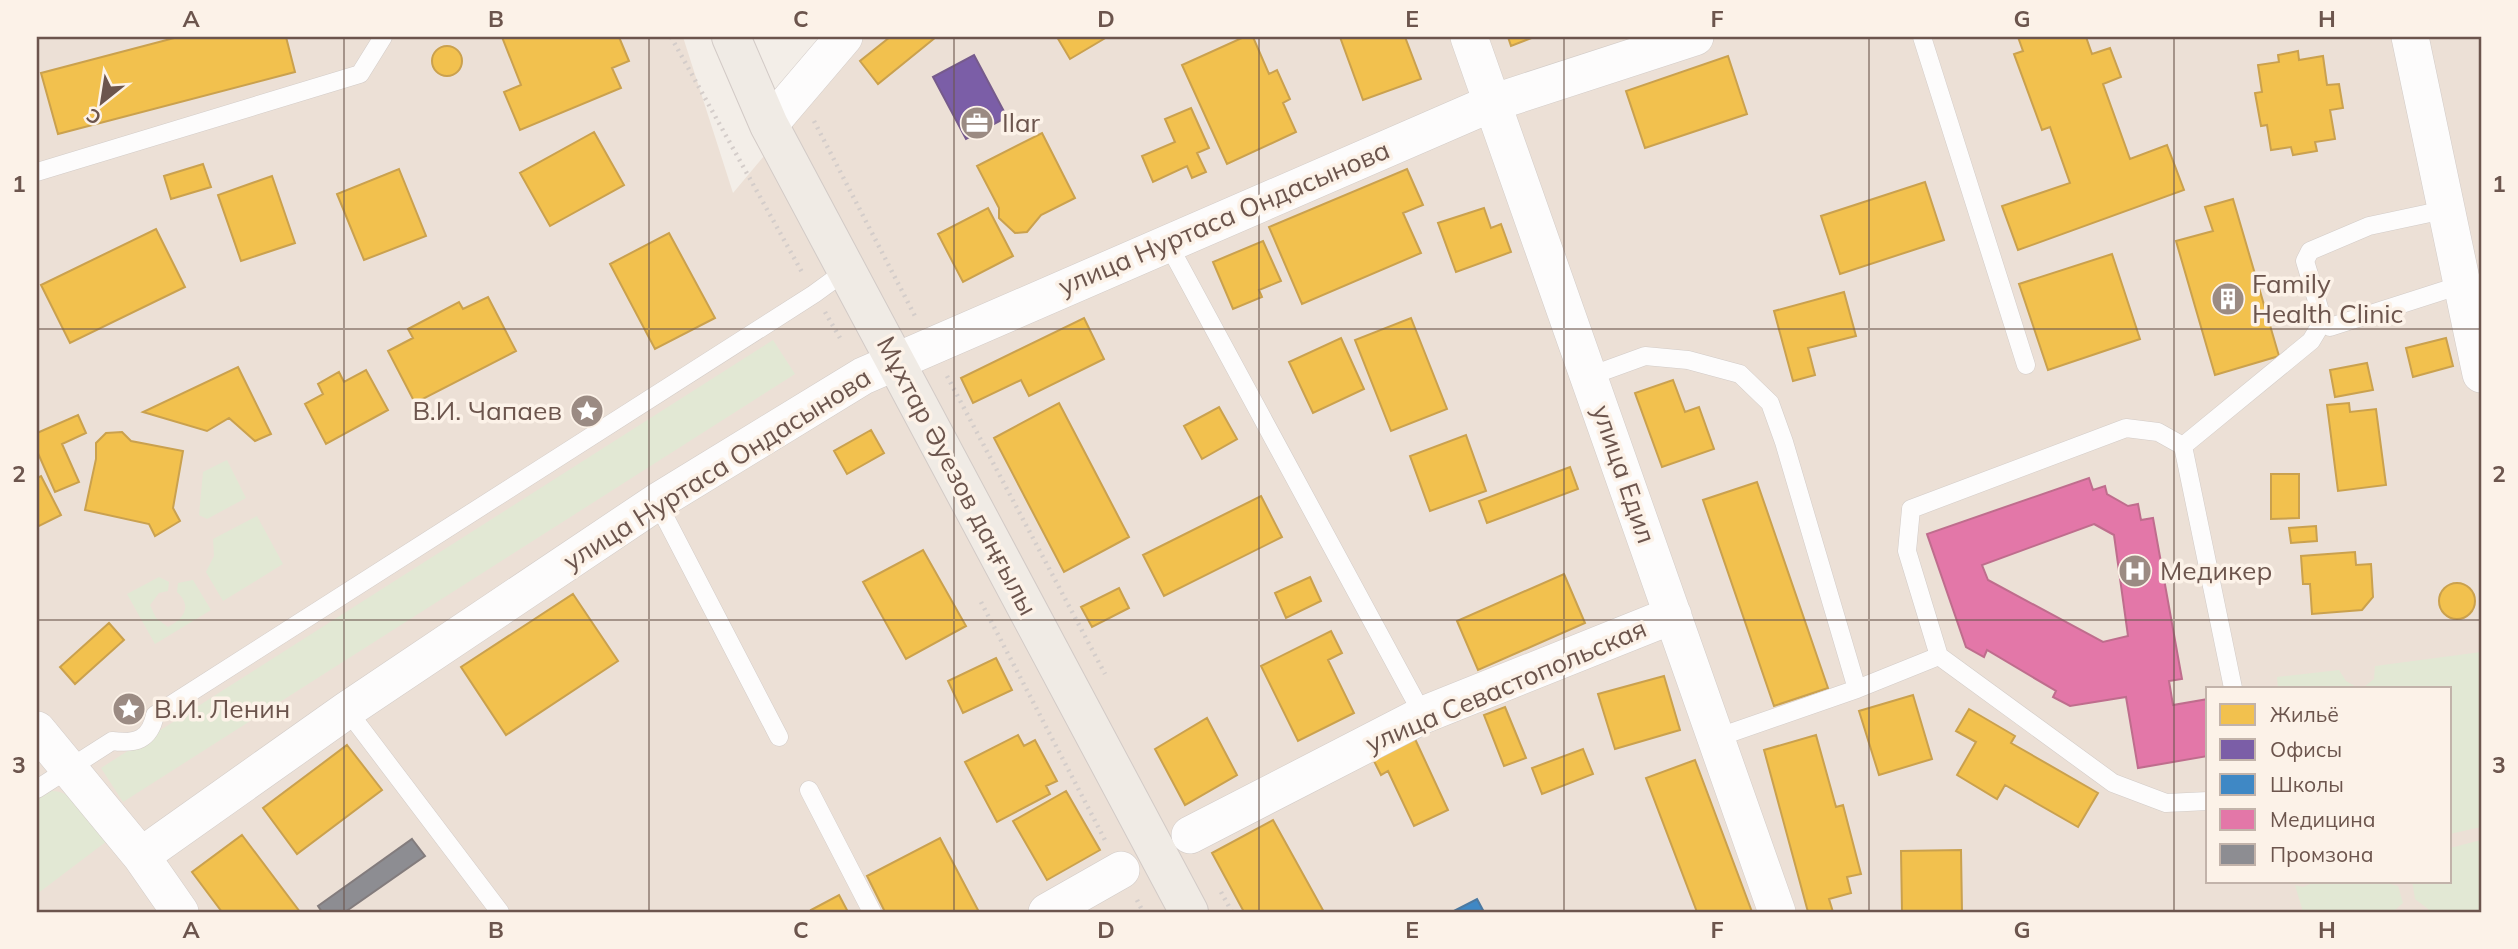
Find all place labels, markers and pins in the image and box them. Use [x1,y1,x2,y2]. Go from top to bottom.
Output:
office icon: Ilar [958,104,996,142]
place label: Ilar [1002,106,1041,139]
place label: Family Health Clinic [2252,267,2403,330]
building icon: Family Health Clinic [2209,280,2247,318]
place icon: В.И. Чапаев [568,392,606,430]
place label: В.И. Чапаев [412,394,562,427]
hospital icon: Медикер [2116,552,2154,590]
place label: Медикер [2160,554,2272,587]
place icon: В.И. Ленин [110,690,148,728]
place label: В.И. Ленин [154,692,290,725]

